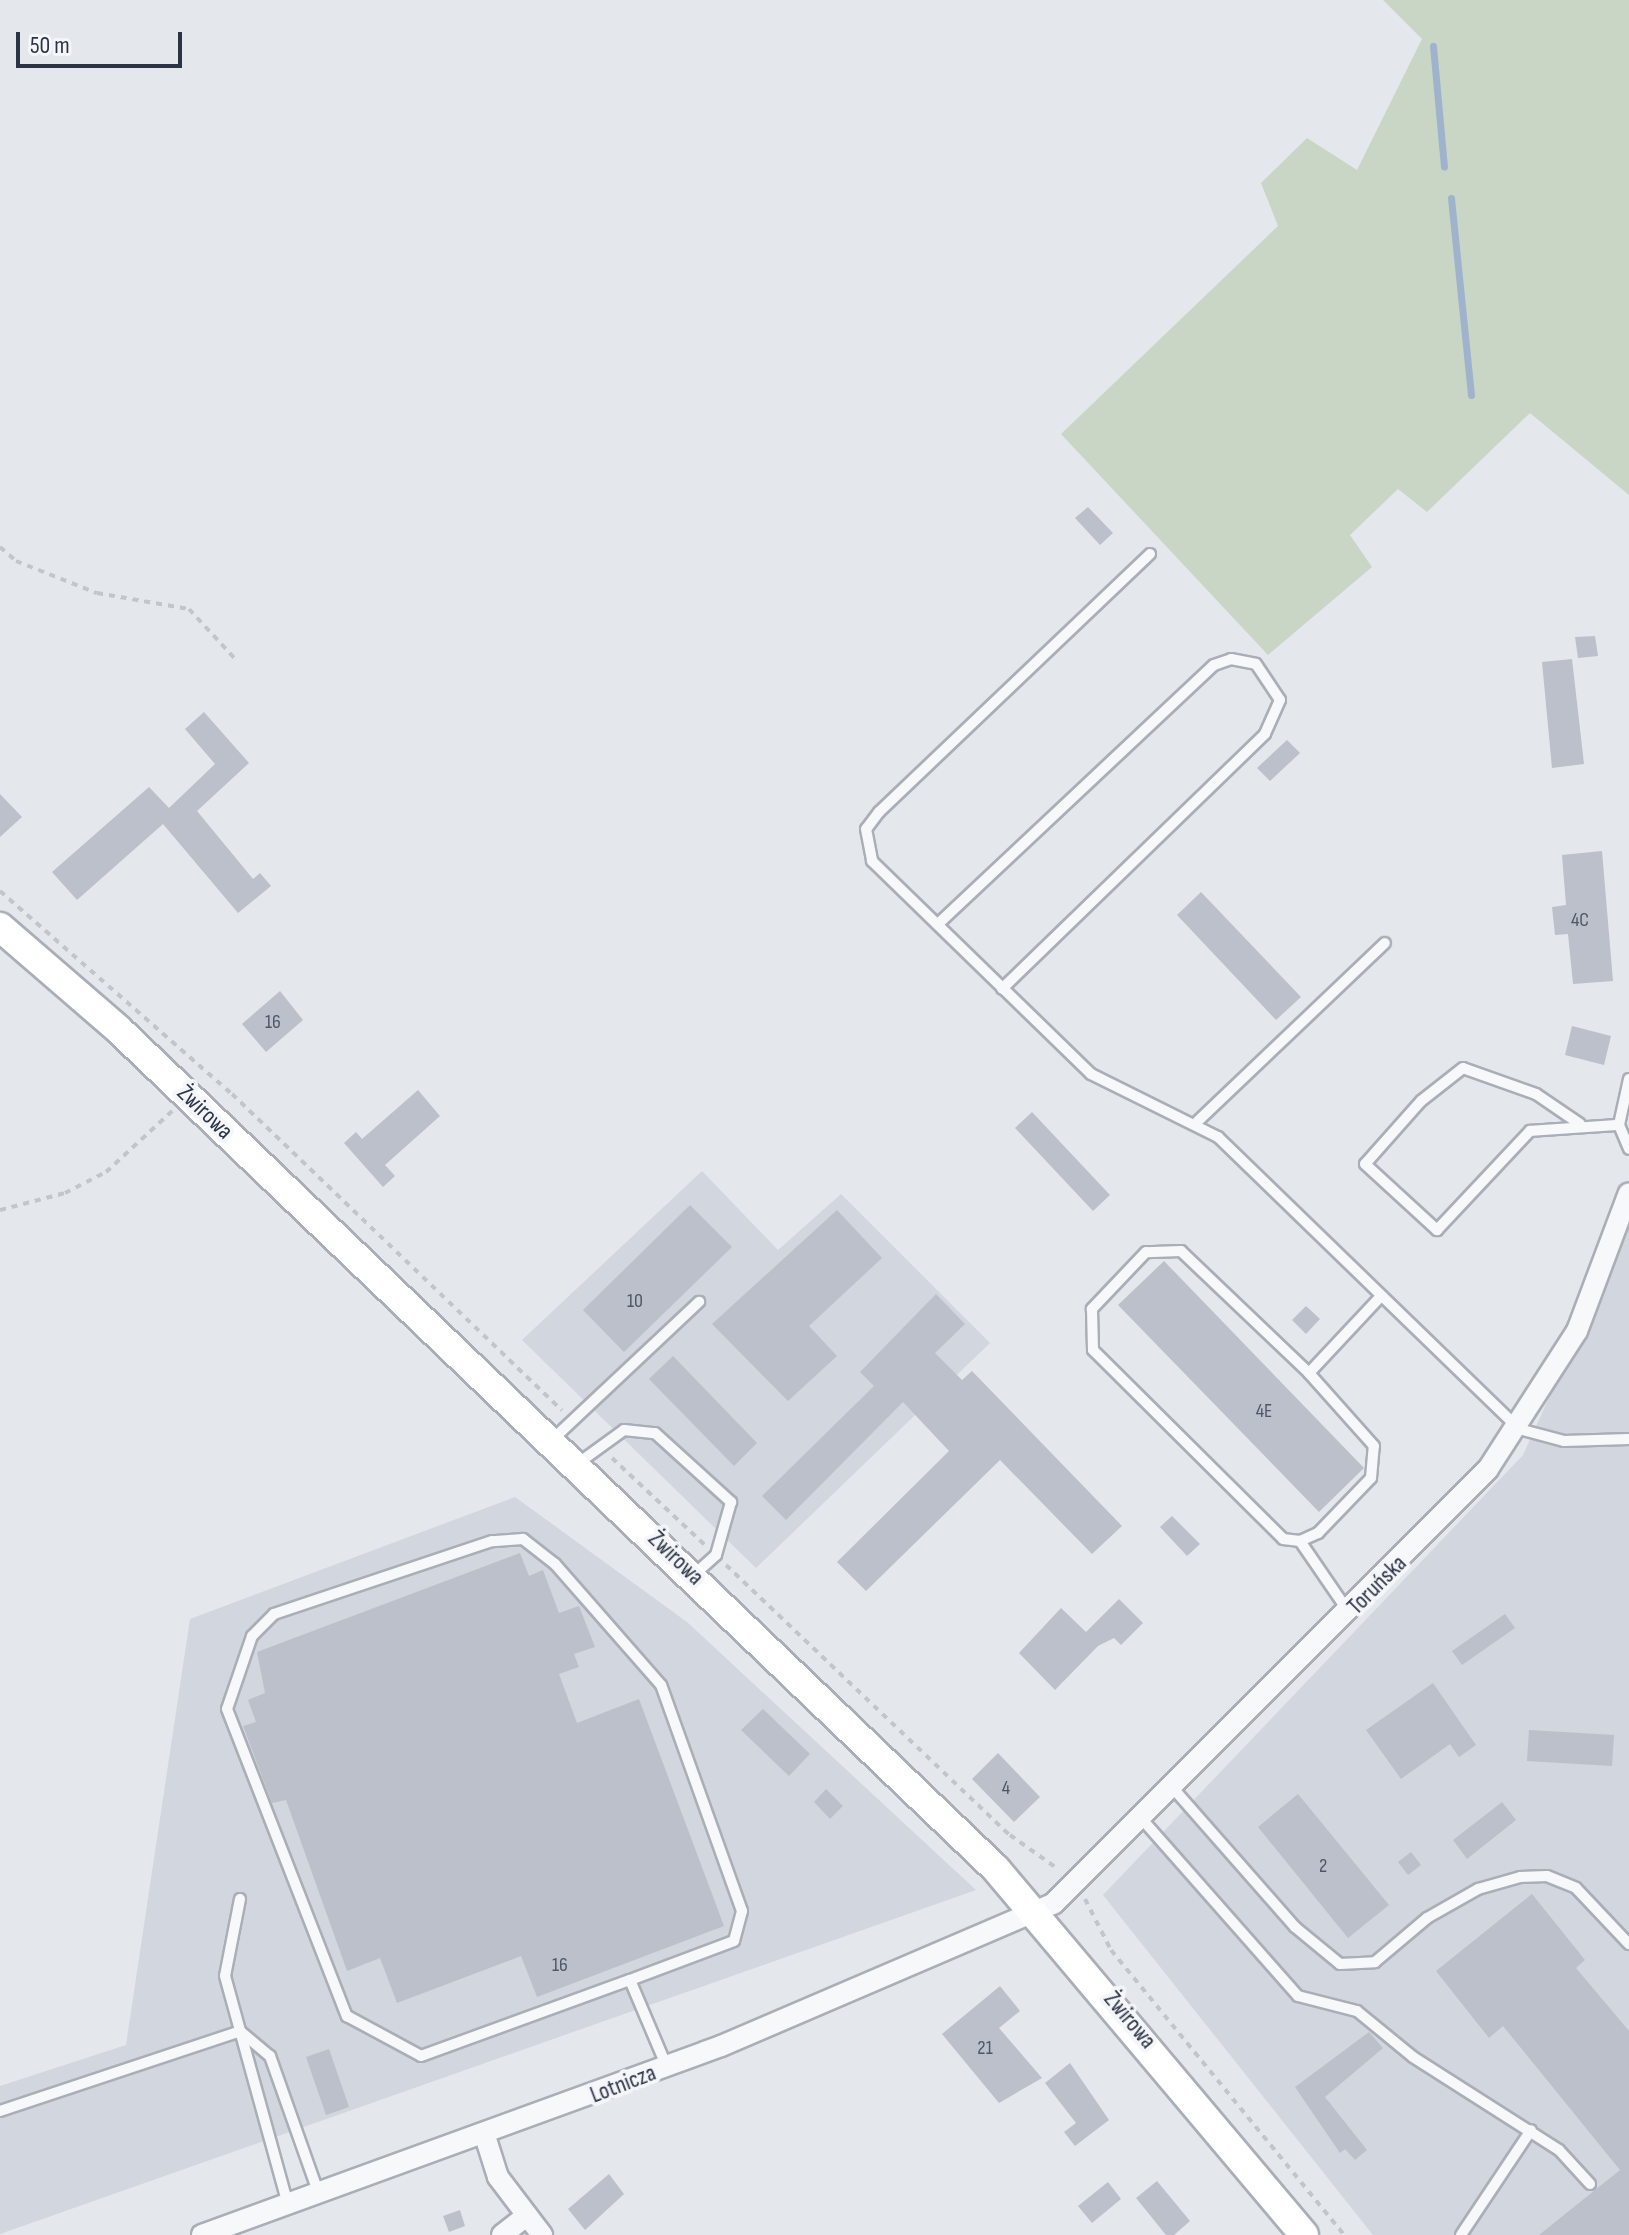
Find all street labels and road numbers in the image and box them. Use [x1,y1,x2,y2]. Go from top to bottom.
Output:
street label: Żwirowa [171,1079,239,1145]
street label: Żwirowa [642,1525,710,1591]
street label: Toruńska [1341,1549,1413,1621]
street label: Żwirowa [1098,1985,1162,2055]
street label: Lotnicza [586,2058,660,2110]

